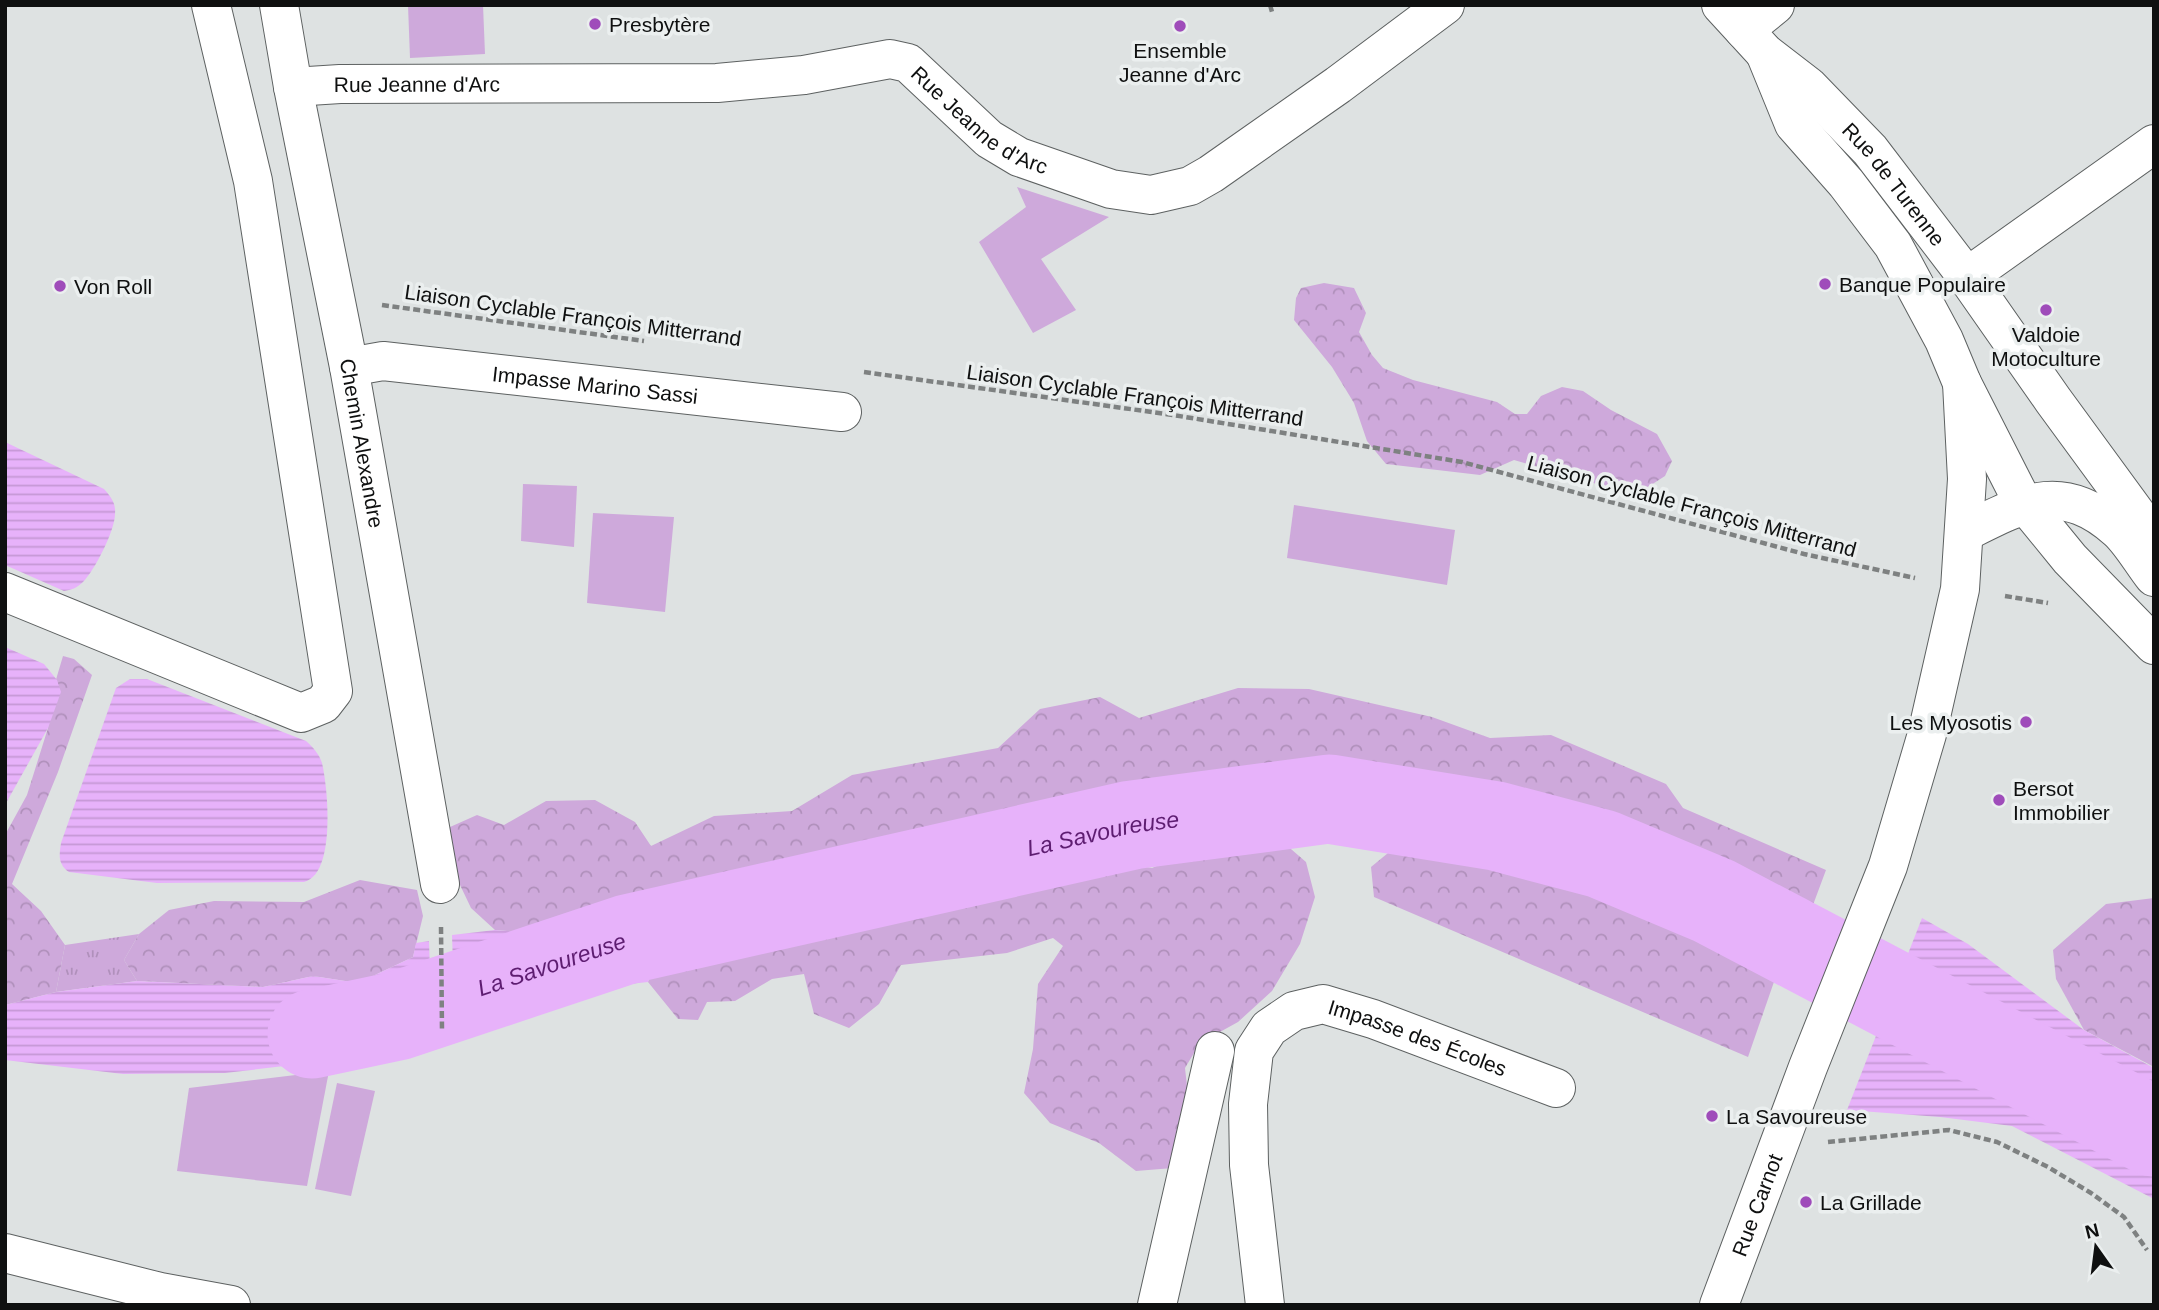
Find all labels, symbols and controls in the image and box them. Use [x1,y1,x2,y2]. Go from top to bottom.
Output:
place label: Presbytère [609,13,711,36]
marker: Presbytère [587,16,603,32]
marker: Ensemble Jeanne d'Arc [1172,18,1188,34]
place label: Ensemble Jeanne d'Arc [1119,39,1241,86]
street label: Rue Jeanne d'Arc [907,61,1051,178]
street label: Rue Jeanne d'Arc [334,72,500,96]
street label: Rue de Turenne [1838,118,1950,250]
place label: Banque Populaire [1839,273,2006,296]
place label: Von Roll [74,275,152,298]
marker: Banque Populaire [1817,276,1833,292]
marker: Von Roll [52,278,68,294]
street label: Liaison Cyclable François Mitterrand [403,280,743,350]
marker: Valdoie Motoculture [2038,302,2054,318]
place label: Valdoie Motoculture [1991,323,2101,370]
street label: Chemin Alexandre [336,356,389,530]
street label: Liaison Cyclable François Mitterrand [965,360,1305,430]
street label: Impasse Marino Sassi [491,362,699,407]
street label: Liaison Cyclable François Mitterrand [1525,451,1859,561]
place label: Les Myosotis [1889,711,2012,734]
marker: Les Myosotis [2018,714,2034,730]
place label: Bersot Immobilier [2013,777,2110,824]
marker: Bersot Immobilier [1991,792,2007,808]
water label: La Savoureuse [1024,806,1181,861]
water label: La Savoureuse [474,928,629,1001]
street label: Impasse des Écoles [1326,995,1510,1080]
place label: La Savoureuse [1726,1105,1867,1128]
marker: La Savoureuse [1704,1108,1720,1124]
street label: Rue Carnot [1727,1150,1786,1259]
place label: La Grillade [1820,1191,1922,1214]
marker: La Grillade [1798,1194,1814,1210]
north arrow [2061,1212,2131,1282]
text: N [2083,1219,2101,1243]

